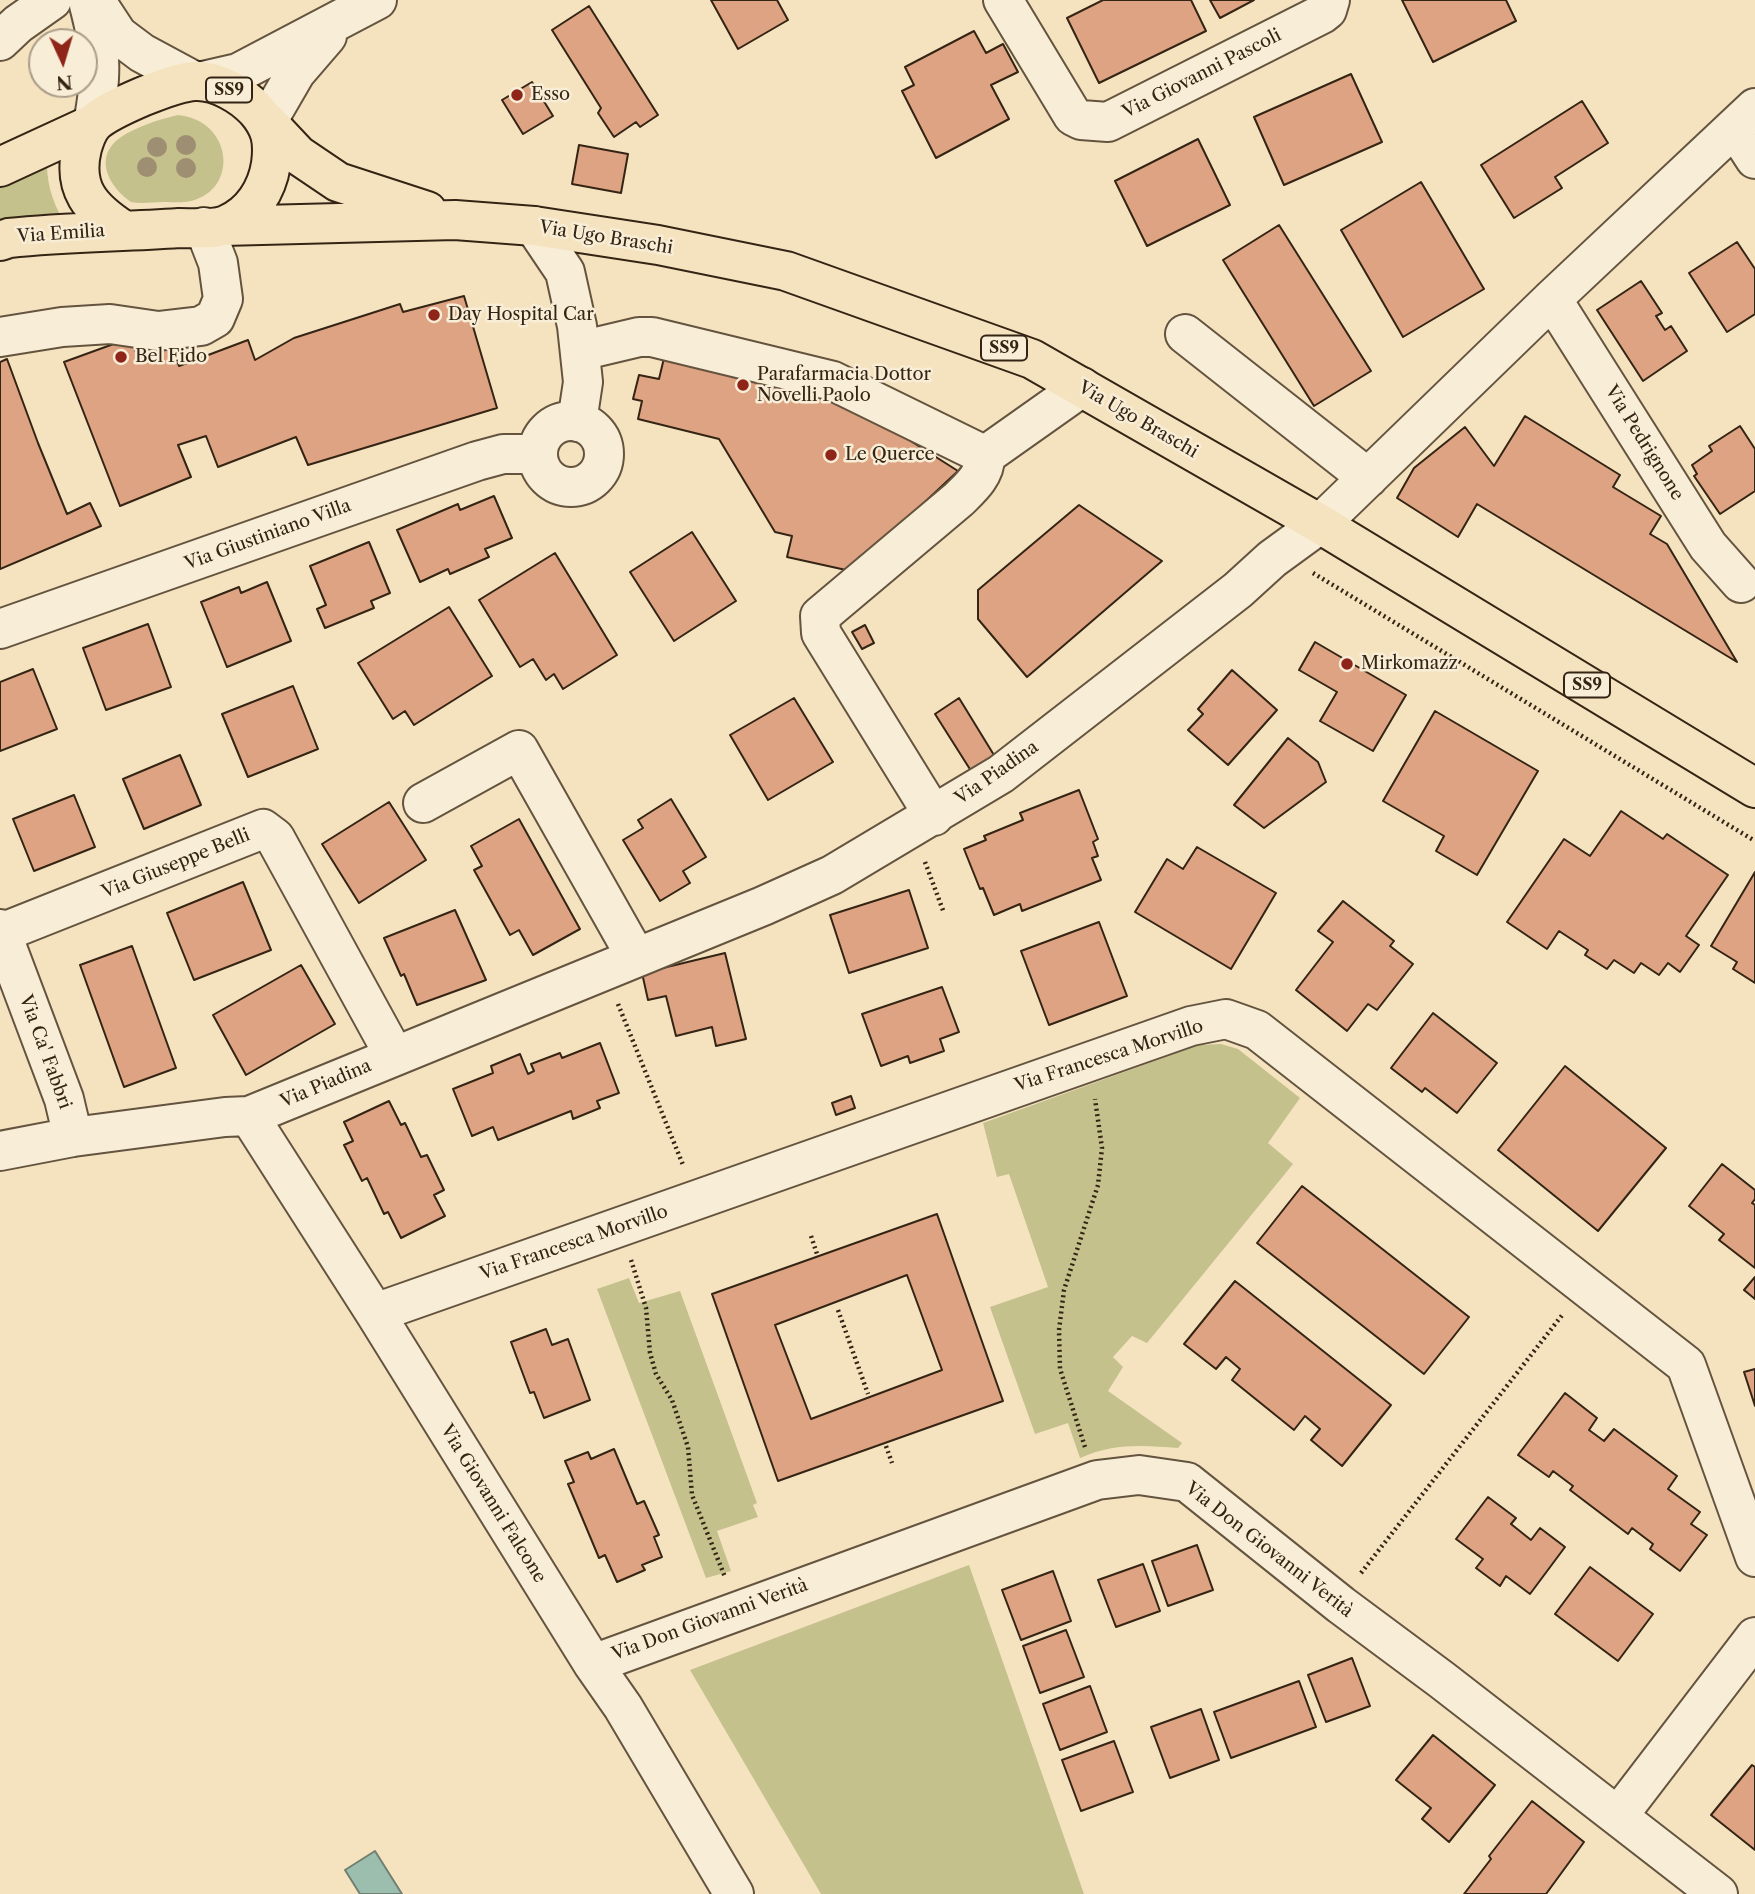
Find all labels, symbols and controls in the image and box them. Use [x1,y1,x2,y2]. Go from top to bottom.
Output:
street label: Via Giovanni Pascoli [1119,25,1285,123]
north arrow [28,28,98,98]
text: N [55,70,73,94]
road number: SS9 [206,78,252,102]
place label: Esso [531,84,570,106]
marker: Esso [509,87,525,103]
street label: Via Ugo Braschi [538,217,674,259]
street label: Via Emilia [16,220,106,248]
place label: Day Hospital Car [448,304,594,326]
marker: Day Hospital Car [426,307,442,323]
road number: SS9 [981,336,1027,360]
place label: Bel Fido [135,346,207,368]
marker: Bel Fido [113,349,129,365]
place label: Parafarmacia Dottor Novelli Paolo [757,364,931,406]
marker: Parafarmacia Dottor Novelli Paolo [735,377,751,393]
street label: Via Ugo Braschi [1074,377,1202,463]
street label: Via Pedrignone [1600,382,1688,504]
place label: Le Querce [845,444,935,466]
marker: Le Querce [823,447,839,463]
street label: Via Giustiniano Villa [182,495,354,575]
place label: Mirkomazz [1361,653,1458,675]
marker: Mirkomazz [1339,656,1355,672]
road number: SS9 [1564,672,1610,698]
street label: Via Piadina [951,736,1043,810]
street label: Via Giuseppe Belli [99,824,253,904]
street label: Via Ca' Fabbri [14,992,76,1112]
street label: Via Francesca Morvillo [1012,1015,1206,1097]
street label: Via Piadina [277,1055,375,1113]
street label: Via Francesca Morvillo [477,1201,671,1285]
street label: Via Giovanni Falcone [435,1421,551,1587]
street label: Via Don Giovanni Verità [1181,1478,1357,1622]
street label: Via Don Giovanni Verità [609,1574,811,1666]

